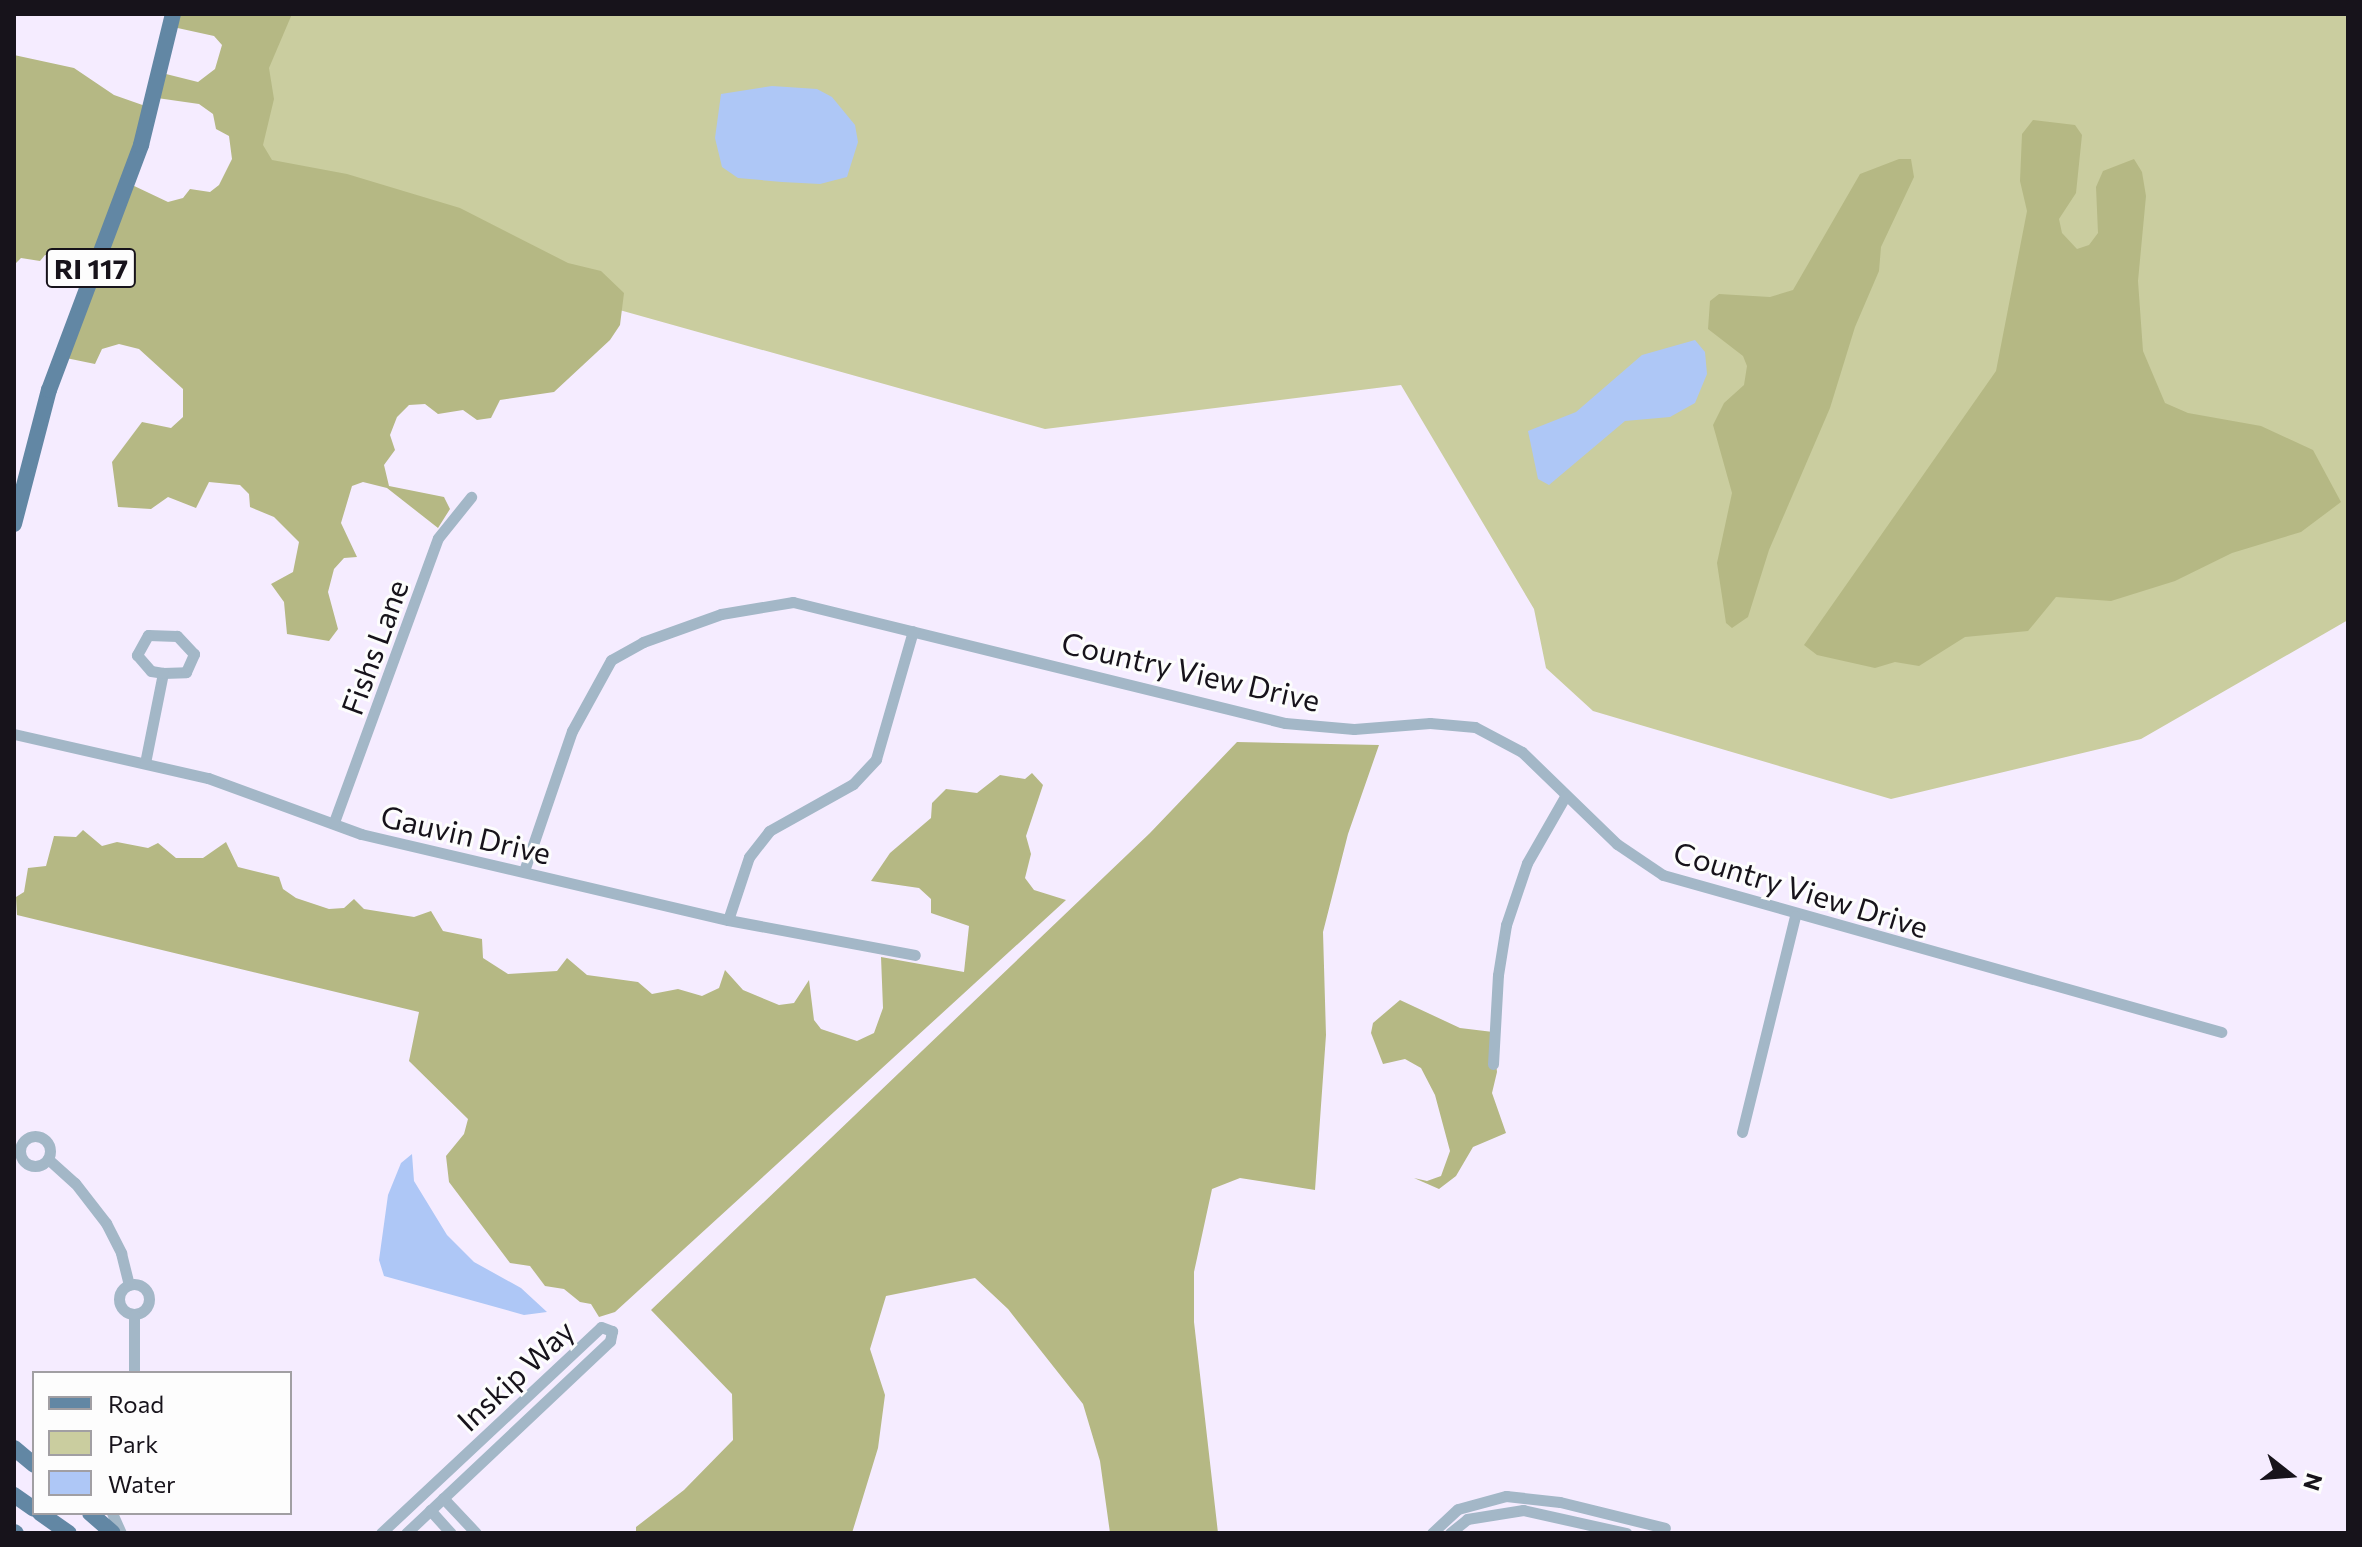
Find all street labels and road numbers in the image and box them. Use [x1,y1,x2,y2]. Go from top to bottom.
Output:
road number: RI 117 [45,244,137,292]
street label: Fishs Lane [333,575,415,719]
street label: Country View Drive [1058,624,1324,718]
street label: Gauvin Drive [378,797,554,871]
street label: Country View Drive [1670,833,1932,945]
street label: Inskip Way [449,1312,581,1438]

